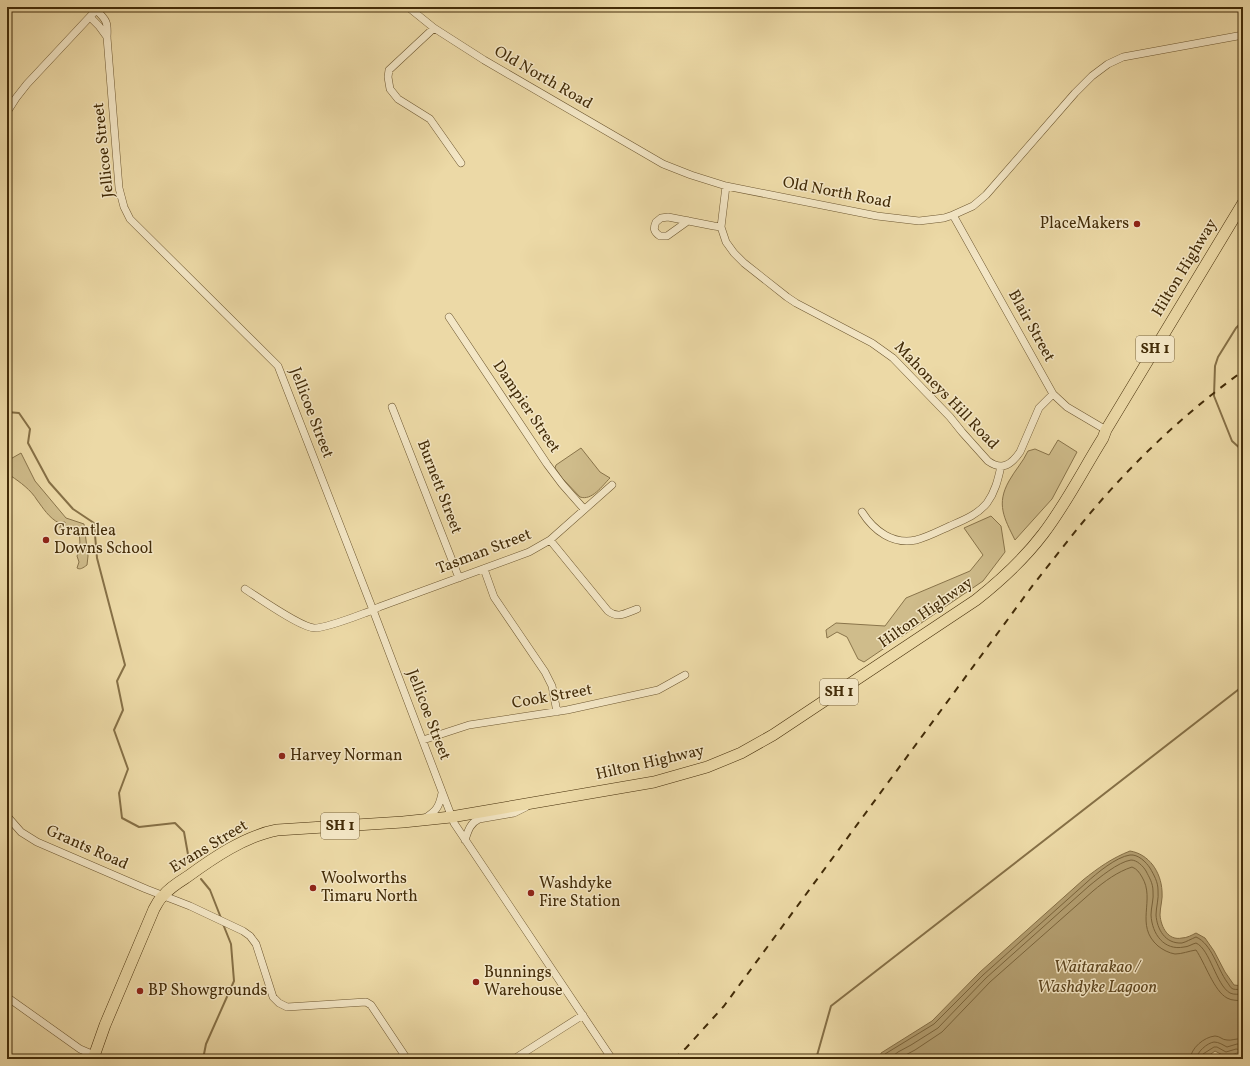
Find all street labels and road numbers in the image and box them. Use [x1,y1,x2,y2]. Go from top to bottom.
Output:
street label: Old North Road [490,41,596,115]
street label: Jellicoe Street [88,101,120,199]
street label: Old North Road [781,172,893,214]
street label: Hilton Highway [1147,215,1223,321]
street label: Blair Street [1002,286,1060,366]
road number: SH 1 [1136,336,1174,362]
street label: Mahoneys Hill Road [889,337,1003,455]
street label: Dampier Street [487,356,565,458]
street label: Jellicoe Street [284,364,339,462]
street label: Burnett Street [411,437,467,538]
street label: Tasman Street [433,524,535,580]
street label: Hilton Highway [874,572,978,654]
street label: Jellicoe Street [401,666,456,764]
street label: Cook Street [510,679,594,715]
road number: SH 1 [820,679,858,705]
street label: Hilton Highway [594,740,707,786]
road number: SH 1 [321,813,359,839]
street label: Evans Street [166,815,253,879]
street label: Grants Road [42,820,132,876]

